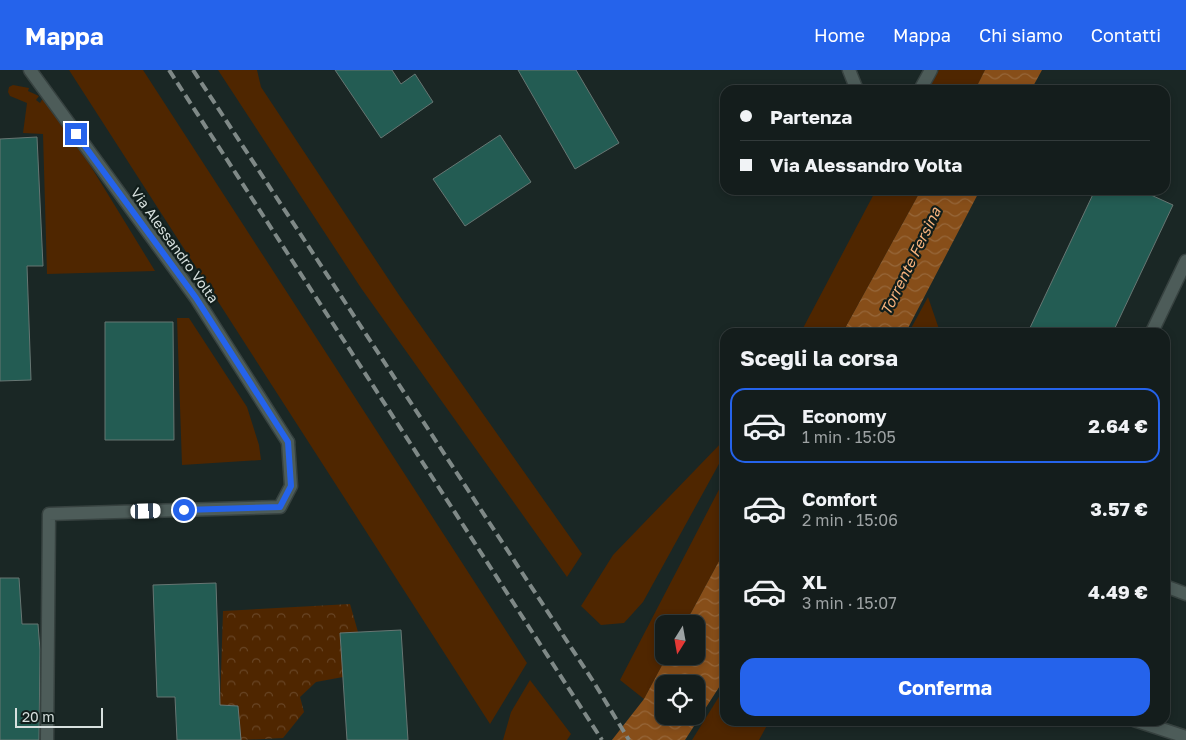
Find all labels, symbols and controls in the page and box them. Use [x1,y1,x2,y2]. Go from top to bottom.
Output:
text: Mappa [25,21,104,50]
text: Home [814,24,865,46]
text: Mappa [893,24,951,46]
text: Chi siamo [979,24,1063,46]
text: Contatti [1091,24,1161,46]
text: Partenza [770,105,852,128]
route end [65,123,87,145]
text: Via Alessandro Volta [770,153,962,176]
street label: Via Alessandro Volta [128,184,222,306]
water label: Torrente Fersina [876,204,944,318]
text: Scegli la corsa [740,344,898,371]
icon: car [742,403,787,448]
text: Economy [802,404,887,427]
text: 2.64 € [1088,414,1148,437]
text: 1 min · 15:05 [802,427,896,447]
icon: car [742,486,787,531]
text: Comfort [802,487,877,510]
text: 3.57 € [1090,497,1148,520]
route start [173,499,195,521]
car [130,503,161,519]
text: 2 min · 15:06 [802,510,898,530]
icon: car [742,569,787,614]
text: XL [802,570,827,593]
text: 4.49 € [1088,580,1148,603]
text: 3 min · 15:07 [802,593,897,613]
north arrow [655,615,705,665]
map controls [655,615,705,725]
button: Conferma [740,658,1150,716]
button: locate [655,675,705,725]
scale bar [15,705,102,728]
text: 20 m [22,708,55,725]

